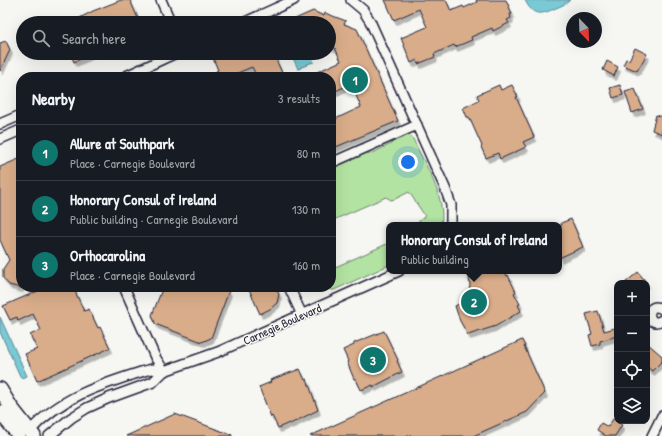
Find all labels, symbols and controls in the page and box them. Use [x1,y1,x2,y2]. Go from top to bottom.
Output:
north arrow [566,12,602,48]
search box [16,16,336,60]
icon: search [30,27,52,49]
text: Search here [62,28,126,49]
pin: 1 [342,65,368,95]
text: Nearby [32,87,75,110]
text: 3 results [278,89,320,107]
text: Allure at Southpark [70,133,174,154]
text: 1 [43,144,47,162]
text: 80 m [297,144,320,162]
your location [398,152,418,172]
text: Place · Carnegie Boulevard [70,154,195,172]
text: Honorary Consul of Ireland [70,189,216,210]
text: 2 [42,200,48,218]
text: 130 m [292,200,320,218]
text: Public building · Carnegie Boulevard [70,210,238,228]
popup [386,222,562,274]
text: Honorary Consul of Ireland [401,229,547,250]
text: Orthocarolina [70,245,145,266]
text: Public building [401,250,469,268]
text: 3 [42,256,48,274]
text: 160 m [292,256,320,274]
text: Place · Carnegie Boulevard [70,266,195,284]
map controls [614,280,650,424]
button: + [614,280,650,316]
pin: 2 [461,287,487,317]
street label: Carnegie Boulevard [240,299,324,349]
button: − [614,316,650,352]
pin: 3 [360,345,386,375]
button: locate [614,352,650,388]
button: layers [614,388,650,424]

